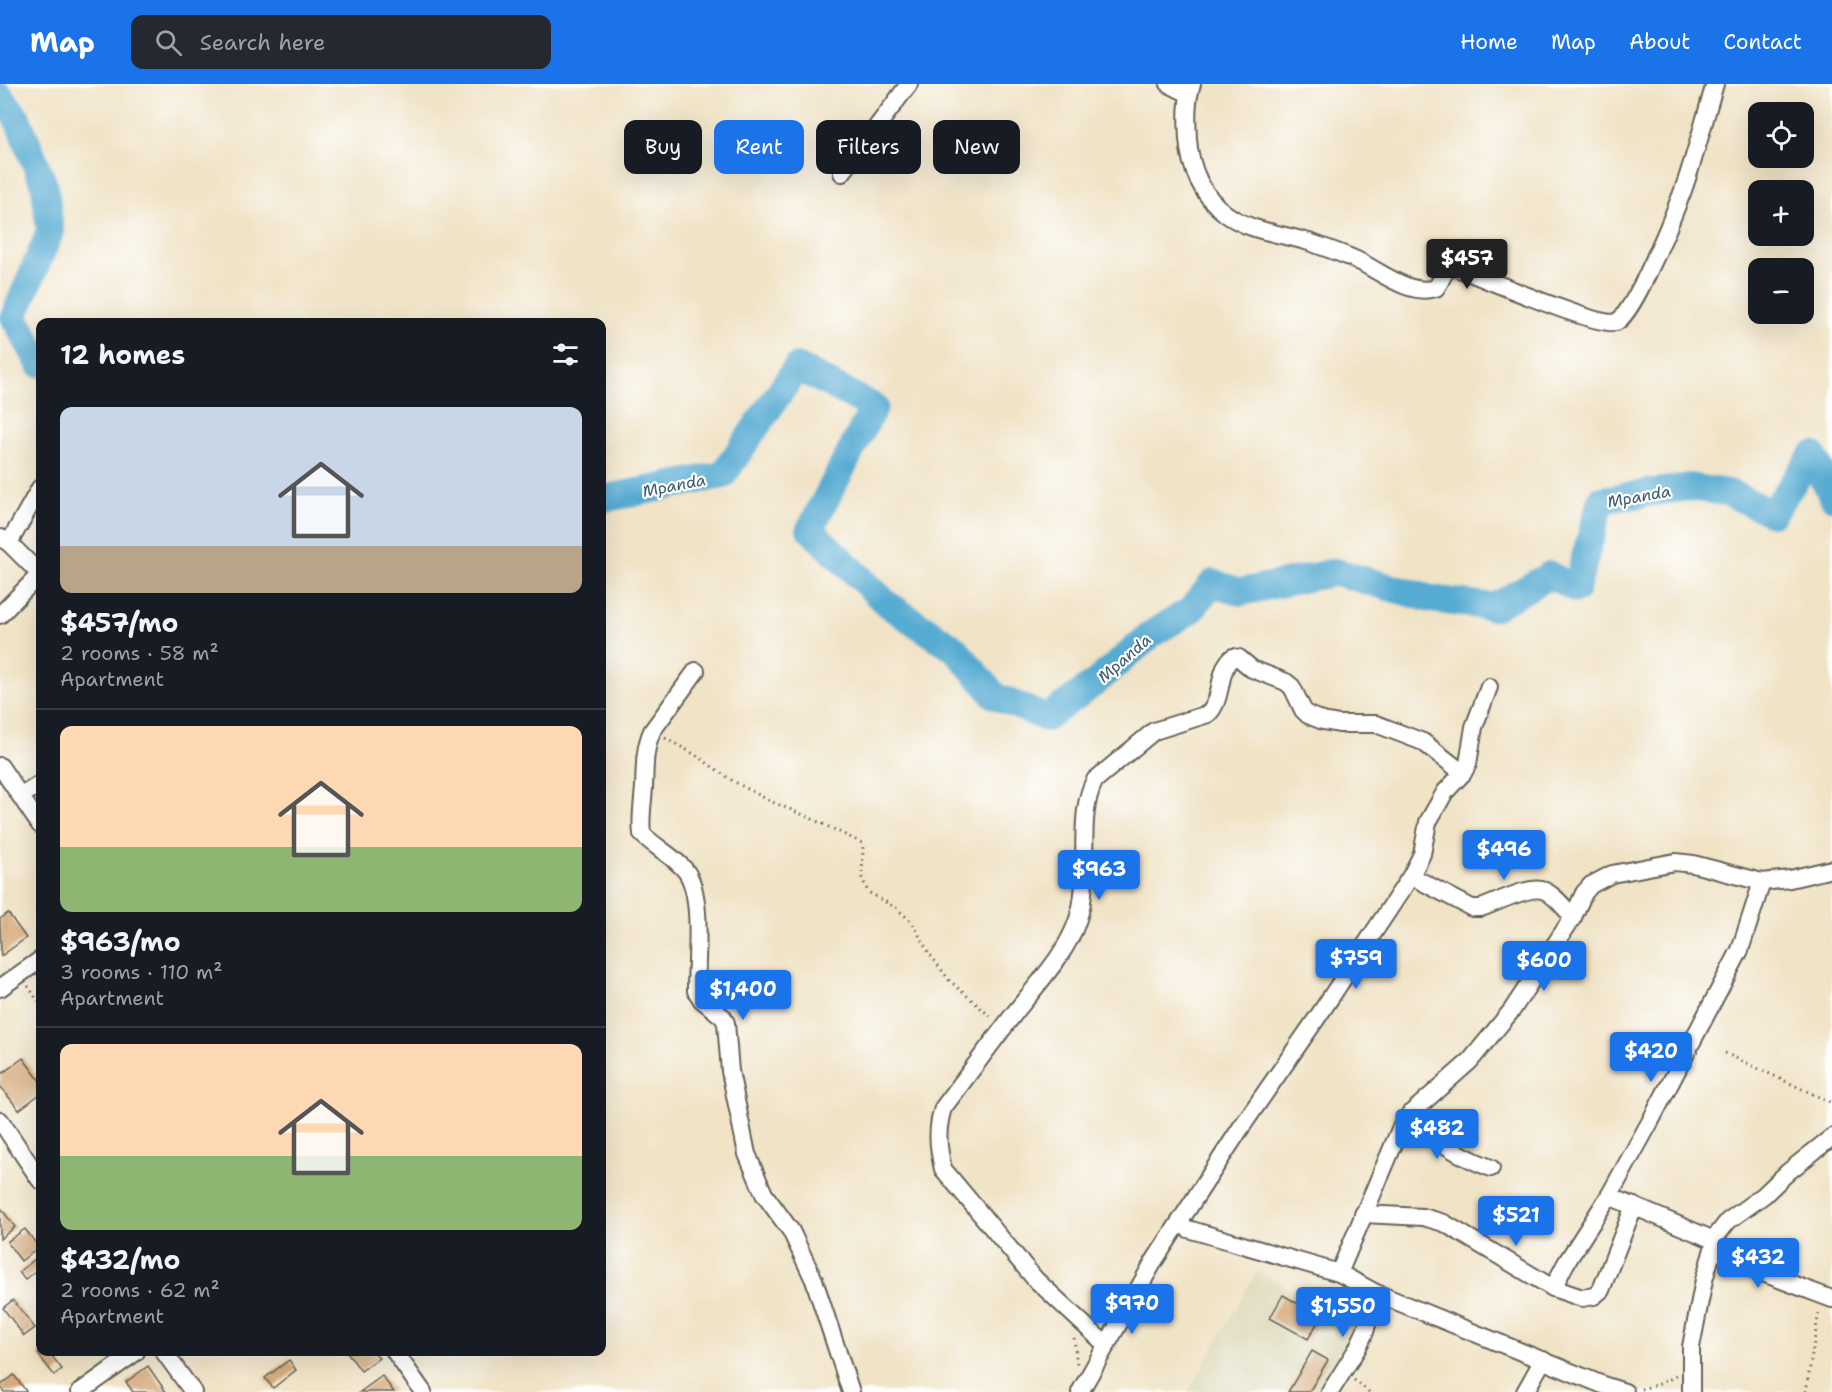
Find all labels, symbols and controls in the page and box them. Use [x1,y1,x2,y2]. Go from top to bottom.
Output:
search box [131,15,551,69]
text: Map [30,23,95,61]
icon: search [152,26,185,59]
text: Search here [200,28,325,57]
text: Home [1460,28,1518,56]
text: Map [1551,28,1596,56]
text: About [1629,28,1690,56]
text: Contact [1723,28,1802,56]
map controls [1748,102,1814,324]
button: locate [1748,102,1814,168]
chip: Buy [624,120,702,174]
chip: Rent [714,120,804,174]
chip: Filters [816,120,921,174]
chip: New [933,120,1020,174]
button: + [1748,180,1814,246]
pin: $457 [1431,239,1503,290]
text: $457 [1440,245,1494,271]
button: − [1748,258,1814,324]
text: 12 homes [60,337,185,372]
icon: filters [549,338,582,371]
icon: home [267,446,375,554]
water label: Mpanda [641,469,708,502]
water label: Mpanda [1606,481,1673,512]
text: $457/mo [60,605,179,640]
water label: Mpanda [1093,629,1155,687]
text: 2 rooms · 58 m² [60,640,219,666]
text: Apartment [60,666,164,692]
icon: home [267,765,375,873]
pin: $496 [1468,830,1540,881]
text: $496 [1477,836,1531,862]
pin: $963 [1063,850,1135,901]
text: $963 [1072,856,1126,882]
text: $963/mo [60,924,181,959]
pin: $759 [1320,939,1392,990]
pin: $600 [1508,941,1580,992]
text: $759 [1330,945,1382,971]
text: $600 [1516,947,1572,973]
text: 3 rooms · 110 m² [60,959,223,985]
pin: $1,400 [694,970,792,1021]
text: $1,400 [709,976,777,1002]
text: Apartment [60,985,164,1011]
pin: $420 [1615,1032,1687,1083]
text: $420 [1624,1038,1678,1064]
icon: home [267,1083,375,1191]
pin: $482 [1401,1109,1473,1160]
text: $482 [1409,1115,1465,1141]
pin: $521 [1480,1196,1552,1247]
text: $521 [1492,1202,1540,1228]
pin: $432 [1722,1238,1794,1289]
text: $432/mo [60,1242,180,1277]
text: $432 [1731,1244,1785,1270]
text: 2 rooms · 62 m² [60,1277,220,1303]
pin: $970 [1096,1284,1168,1335]
pin: $1,550 [1294,1287,1392,1338]
text: $970 [1105,1290,1159,1316]
text: $1,550 [1310,1293,1376,1319]
text: Apartment [60,1303,164,1329]

